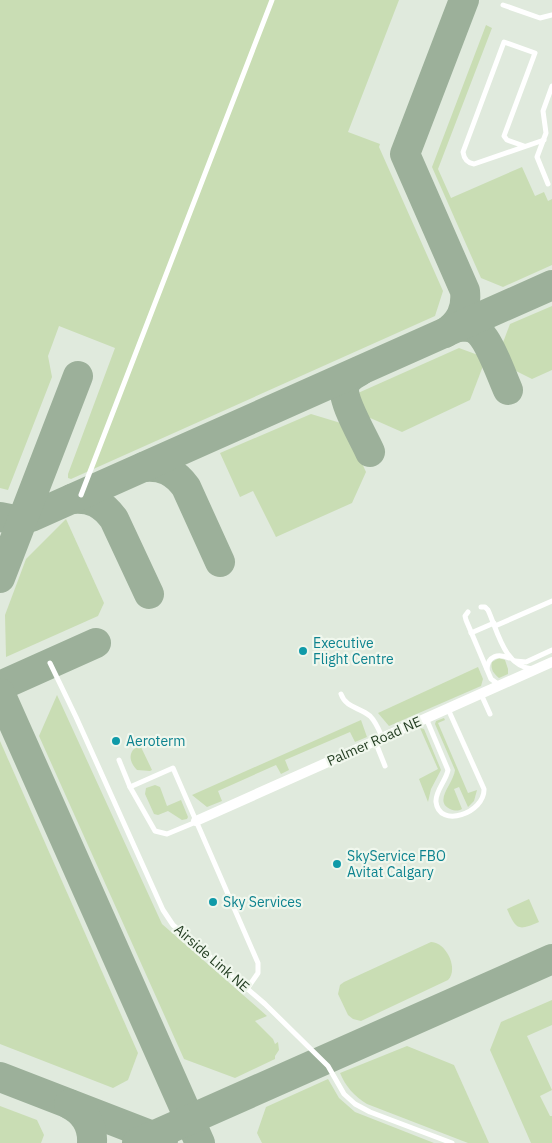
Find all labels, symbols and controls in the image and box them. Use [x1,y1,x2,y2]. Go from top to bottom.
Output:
place label: Executive Flight Centre [313,634,394,668]
marker: Executive Flight Centre [297,645,309,657]
street label: Palmer Road NE [324,712,424,770]
place label: Aeroterm [126,732,185,750]
marker: Aeroterm [110,735,122,747]
place label: SkyService FBO Avitat Calgary [347,847,446,881]
marker: SkyService FBO Avitat Calgary [331,858,343,870]
place label: Sky Services [223,893,302,911]
marker: Sky Services [207,896,219,908]
street label: Airside Link NE [171,920,253,996]

